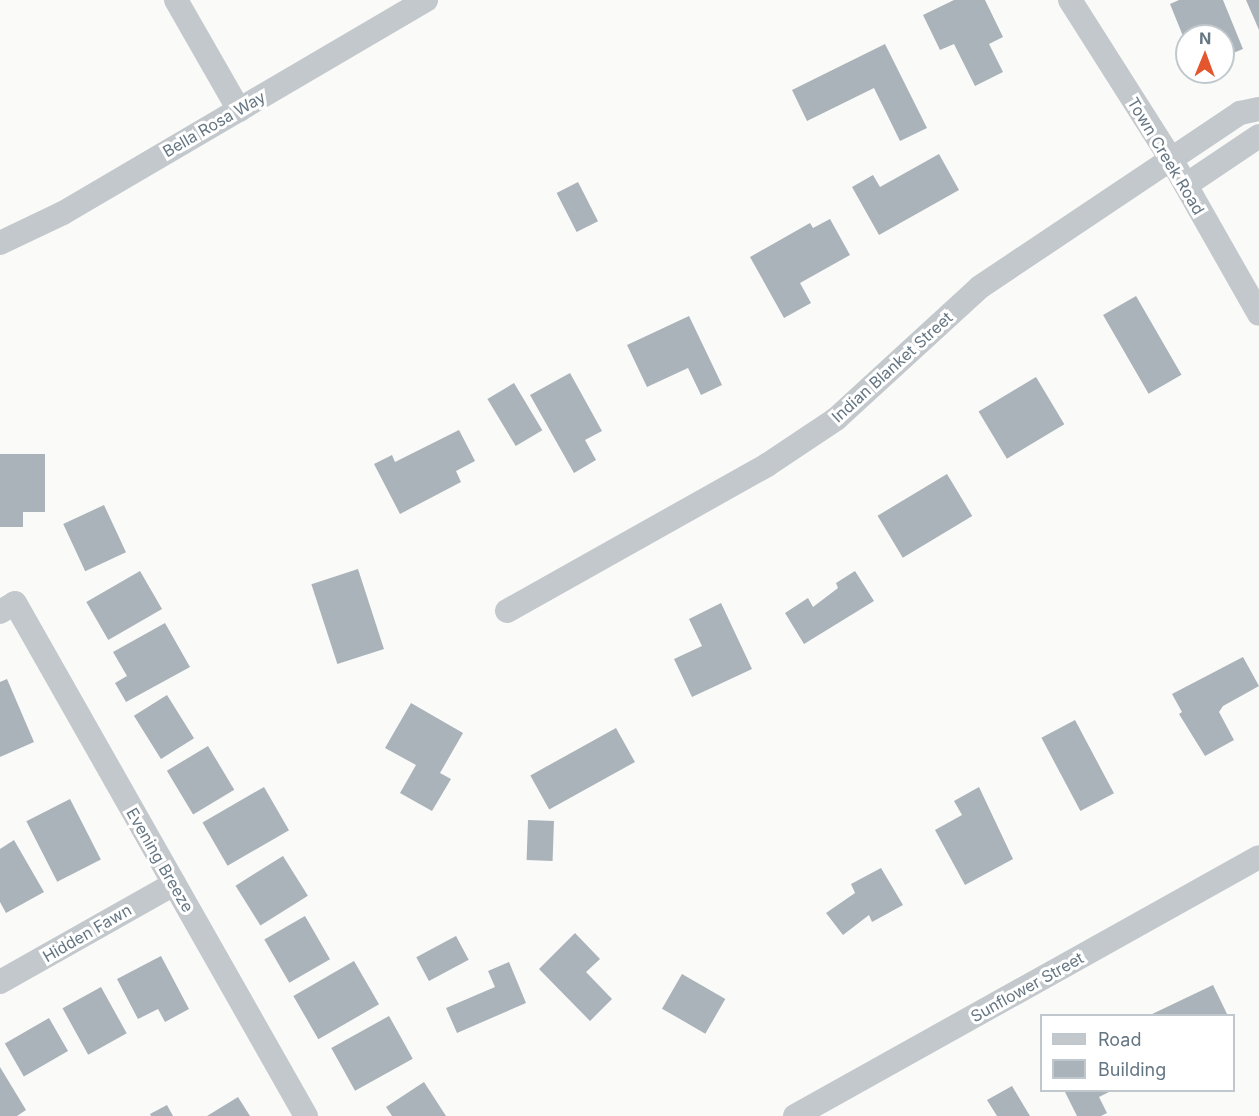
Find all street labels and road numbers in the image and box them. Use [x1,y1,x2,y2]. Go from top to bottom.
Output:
street label: Bella Rosa Way [159,87,269,161]
street label: Town Creek Road [1123,94,1209,218]
street label: Indian Blanket Street [828,308,956,426]
street label: Evening Breeze [122,804,198,916]
street label: Hidden Fawn [39,900,135,966]
street label: Sunflower Street [967,948,1087,1026]

